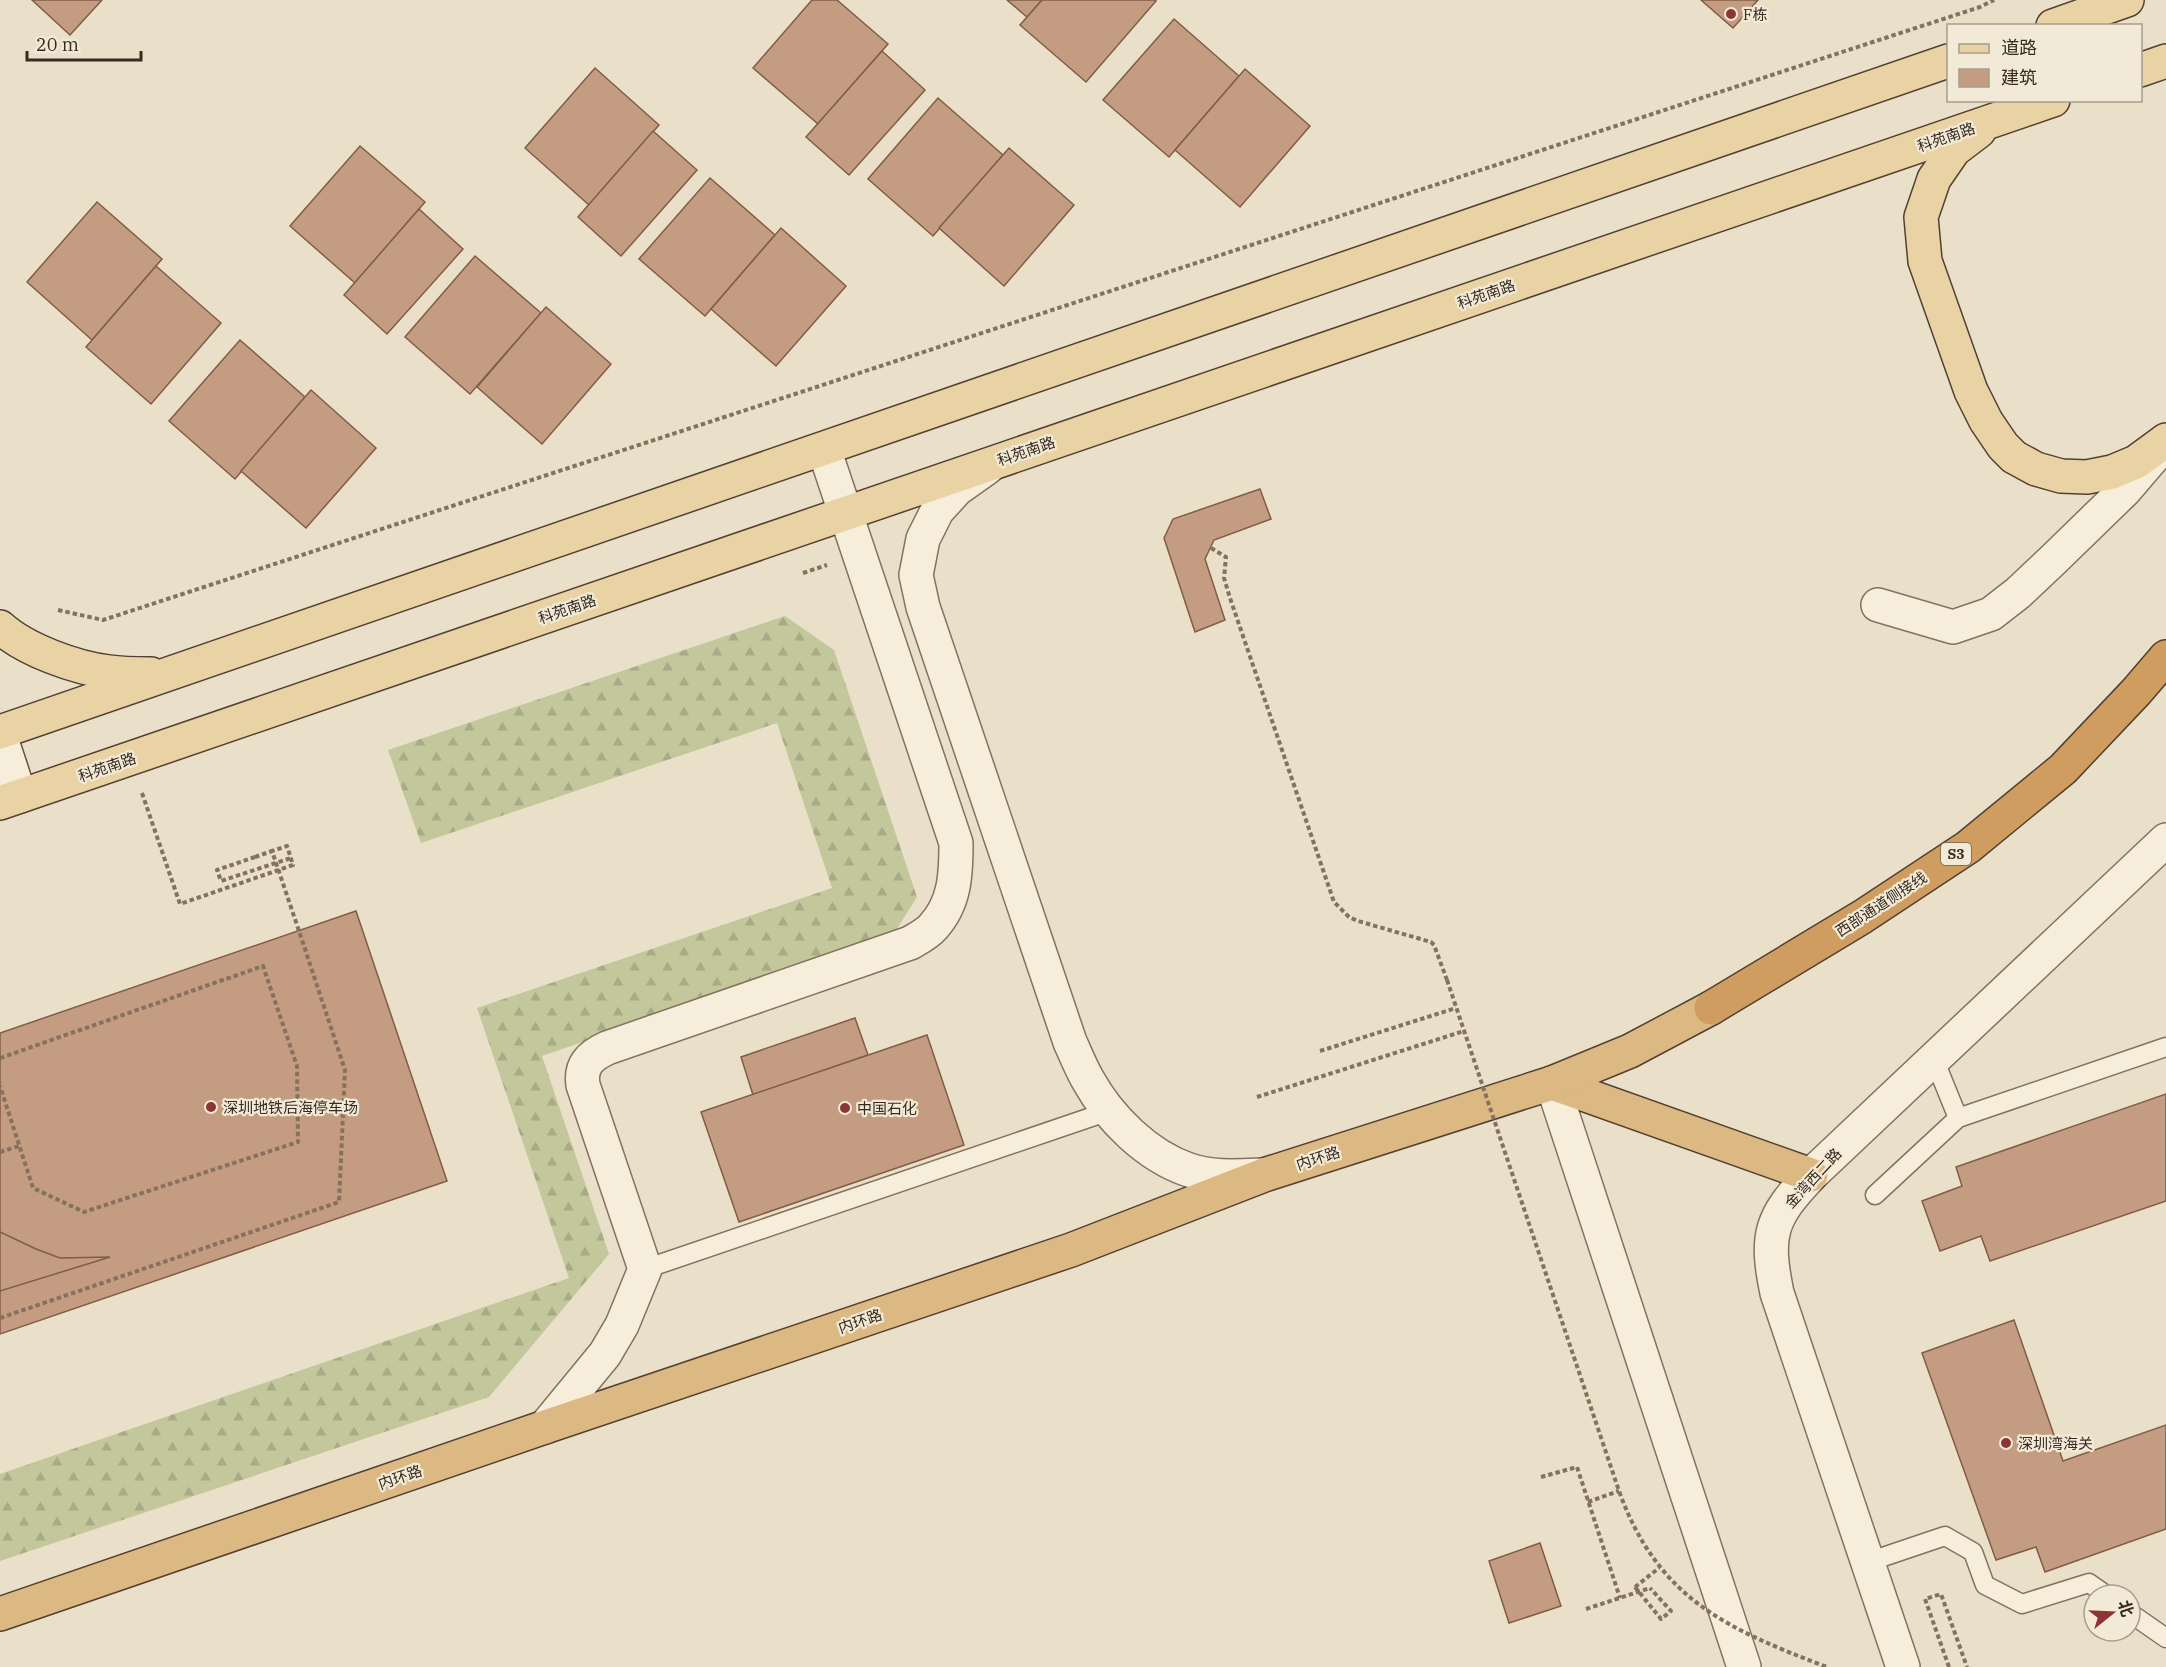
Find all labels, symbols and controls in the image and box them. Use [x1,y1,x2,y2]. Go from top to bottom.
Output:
place label: F栋 [1743,5,1767,24]
marker: F栋 [1724,7,1738,21]
scale bar [27,24,141,62]
legend [1947,24,2142,102]
text: 20 m [36,33,79,56]
text: 道路 [2001,36,2037,59]
text: 建筑 [2001,66,2037,89]
street label: 科苑南路 [1915,118,1977,156]
street label: 科苑南路 [1455,275,1517,313]
street label: 科苑南路 [995,432,1057,470]
street label: 科苑南路 [536,590,598,628]
street label: 科苑南路 [76,748,138,786]
road number: S3 [1941,843,1971,865]
street label: 西部通道侧接线 [1832,867,1930,941]
place label: 深圳地铁后海停车场 [223,1098,358,1117]
place label: 中国石化 [857,1099,917,1118]
marker: 深圳地铁后海停车场 [204,1100,218,1114]
marker: 中国石化 [838,1101,852,1115]
street label: 内环路 [1294,1142,1342,1174]
street label: 金湾西二路 [1780,1144,1846,1212]
street label: 内环路 [836,1305,884,1337]
place label: 深圳湾海关 [2018,1434,2093,1453]
marker: 深圳湾海关 [1999,1436,2013,1450]
street label: 内环路 [376,1461,424,1493]
north arrow [2082,1583,2142,1643]
text: 北 [2114,1598,2138,1619]

